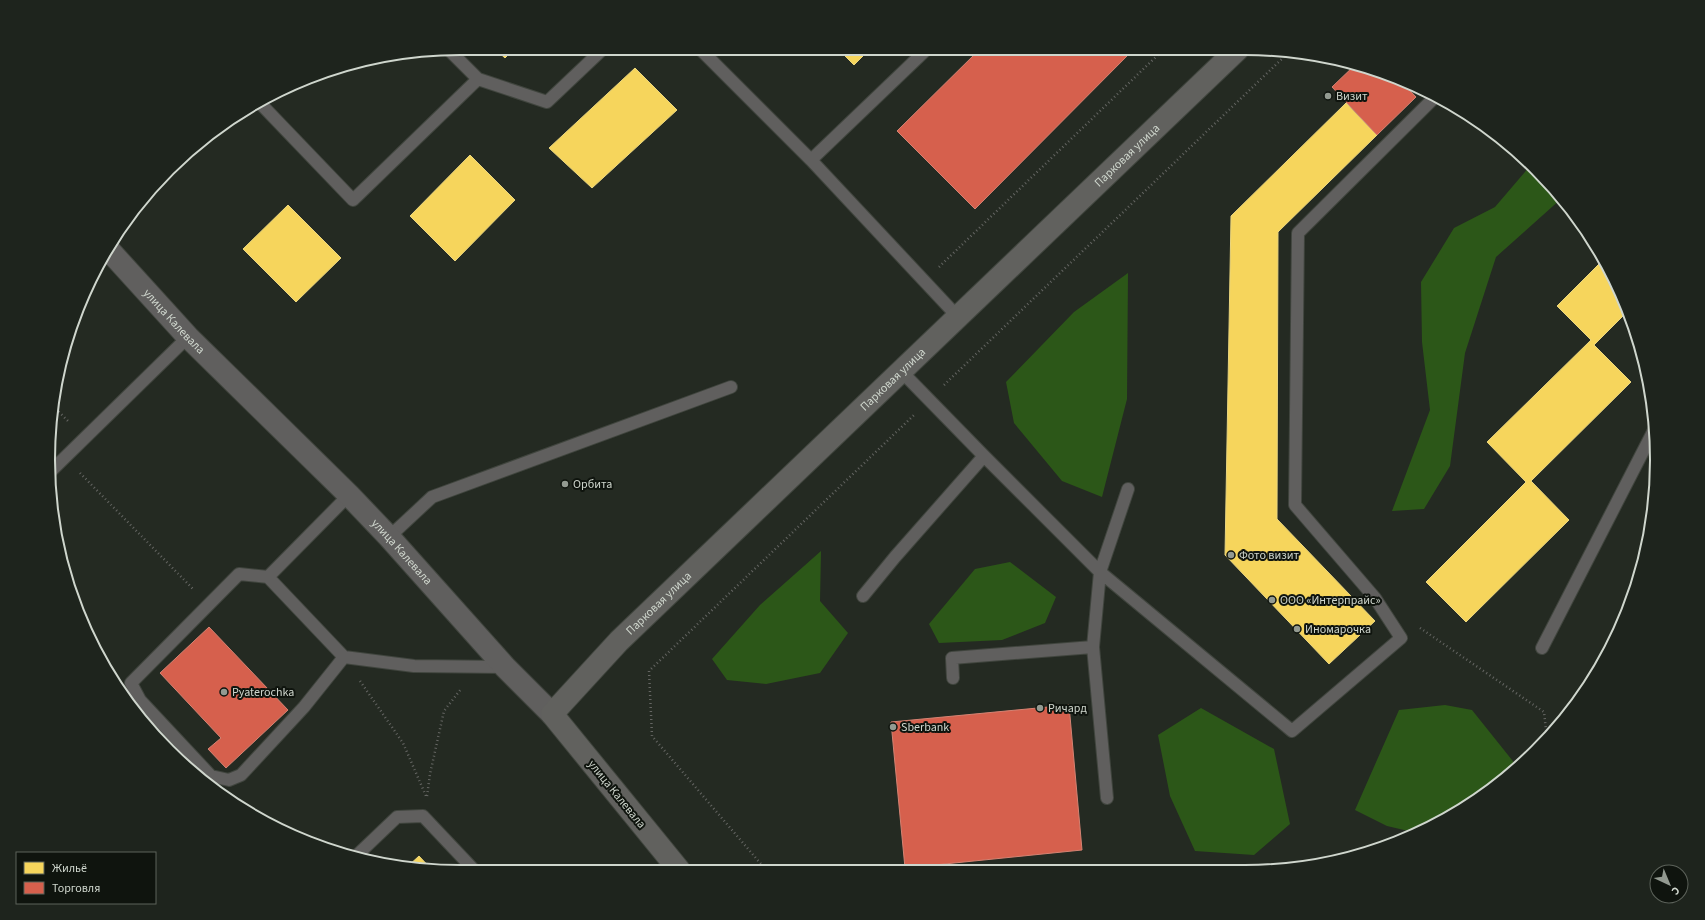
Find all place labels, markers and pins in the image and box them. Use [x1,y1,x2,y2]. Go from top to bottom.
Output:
place label: Визит [1336,88,1368,105]
marker: Визит [1323,91,1333,101]
place label: Орбита [573,476,612,493]
marker: Орбита [560,479,570,489]
place label: Фото визит [1239,547,1299,564]
marker: Фото визит [1226,550,1236,560]
place label: ООО «Интерпрайс» [1280,592,1381,609]
marker: ООО «Интерпрайс» [1267,595,1277,605]
place label: Иномарочка [1305,621,1371,638]
marker: Иномарочка [1292,624,1302,634]
place label: Pyaterochka [232,684,294,701]
marker: Pyaterochka [219,687,229,697]
place label: Ричард [1048,700,1087,717]
marker: Ричард [1035,703,1045,713]
place label: Sberbank [901,719,949,736]
marker: Sberbank [888,722,898,732]

